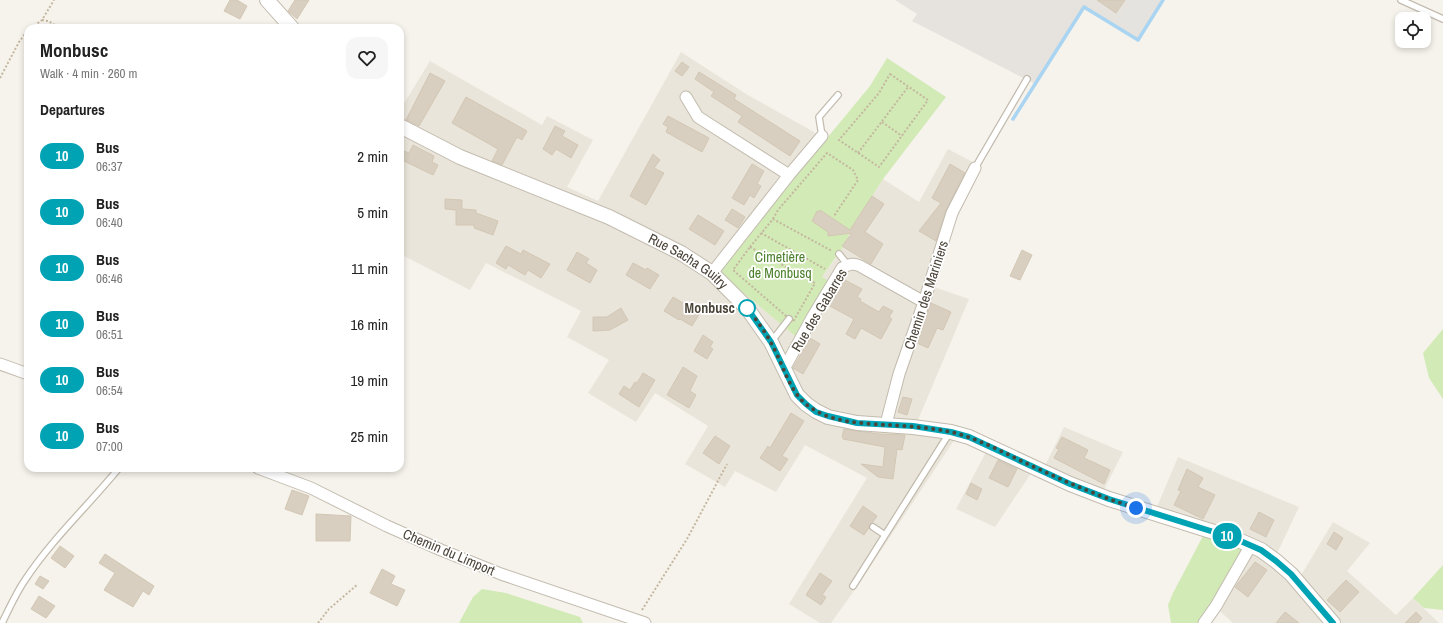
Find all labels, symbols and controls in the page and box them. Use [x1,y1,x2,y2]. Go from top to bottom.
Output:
map controls [1395,12,1431,48]
button: locate [1395,12,1431,48]
text: Monbusc [40,37,108,63]
button: heart [346,37,388,79]
text: Walk · 4 min · 260 m [40,65,137,82]
text: Departures [40,99,105,120]
text: Bus [96,137,119,158]
text: 2 min [357,146,388,167]
text: 10 [56,147,68,165]
text: 06:37 [96,158,123,175]
text: Bus [96,193,119,214]
text: 5 min [357,202,388,223]
text: 10 [56,203,68,221]
text: 06:40 [96,214,123,231]
street label: Rue Sacha Guitry [645,229,732,293]
street label: Chemin des Mariniers [900,238,952,352]
park label: Cimetière de Monbusq [748,248,812,282]
text: Bus [96,249,119,270]
text: 11 min [351,258,388,279]
text: 10 [56,259,68,277]
street label: Rue des Gabarres [787,265,851,355]
text: 06:46 [96,270,123,287]
place label: Monbusc [685,299,735,317]
marker: Monbusc [738,299,756,317]
text: Bus [96,305,119,326]
text: 16 min [350,314,388,335]
text: 10 [56,315,68,333]
text: 06:51 [96,326,123,343]
text: Bus [96,361,119,382]
text: 19 min [350,370,388,391]
text: 10 [56,371,68,389]
text: 06:54 [96,382,123,399]
text: Bus [96,417,119,438]
text: 25 min [350,426,388,447]
text: 10 [56,427,68,445]
text: 07:00 [96,438,123,455]
your location [1126,498,1146,518]
line badge: 10 [1209,523,1245,549]
street label: Chemin du Limport [400,525,498,579]
text: 10 [1221,527,1233,545]

